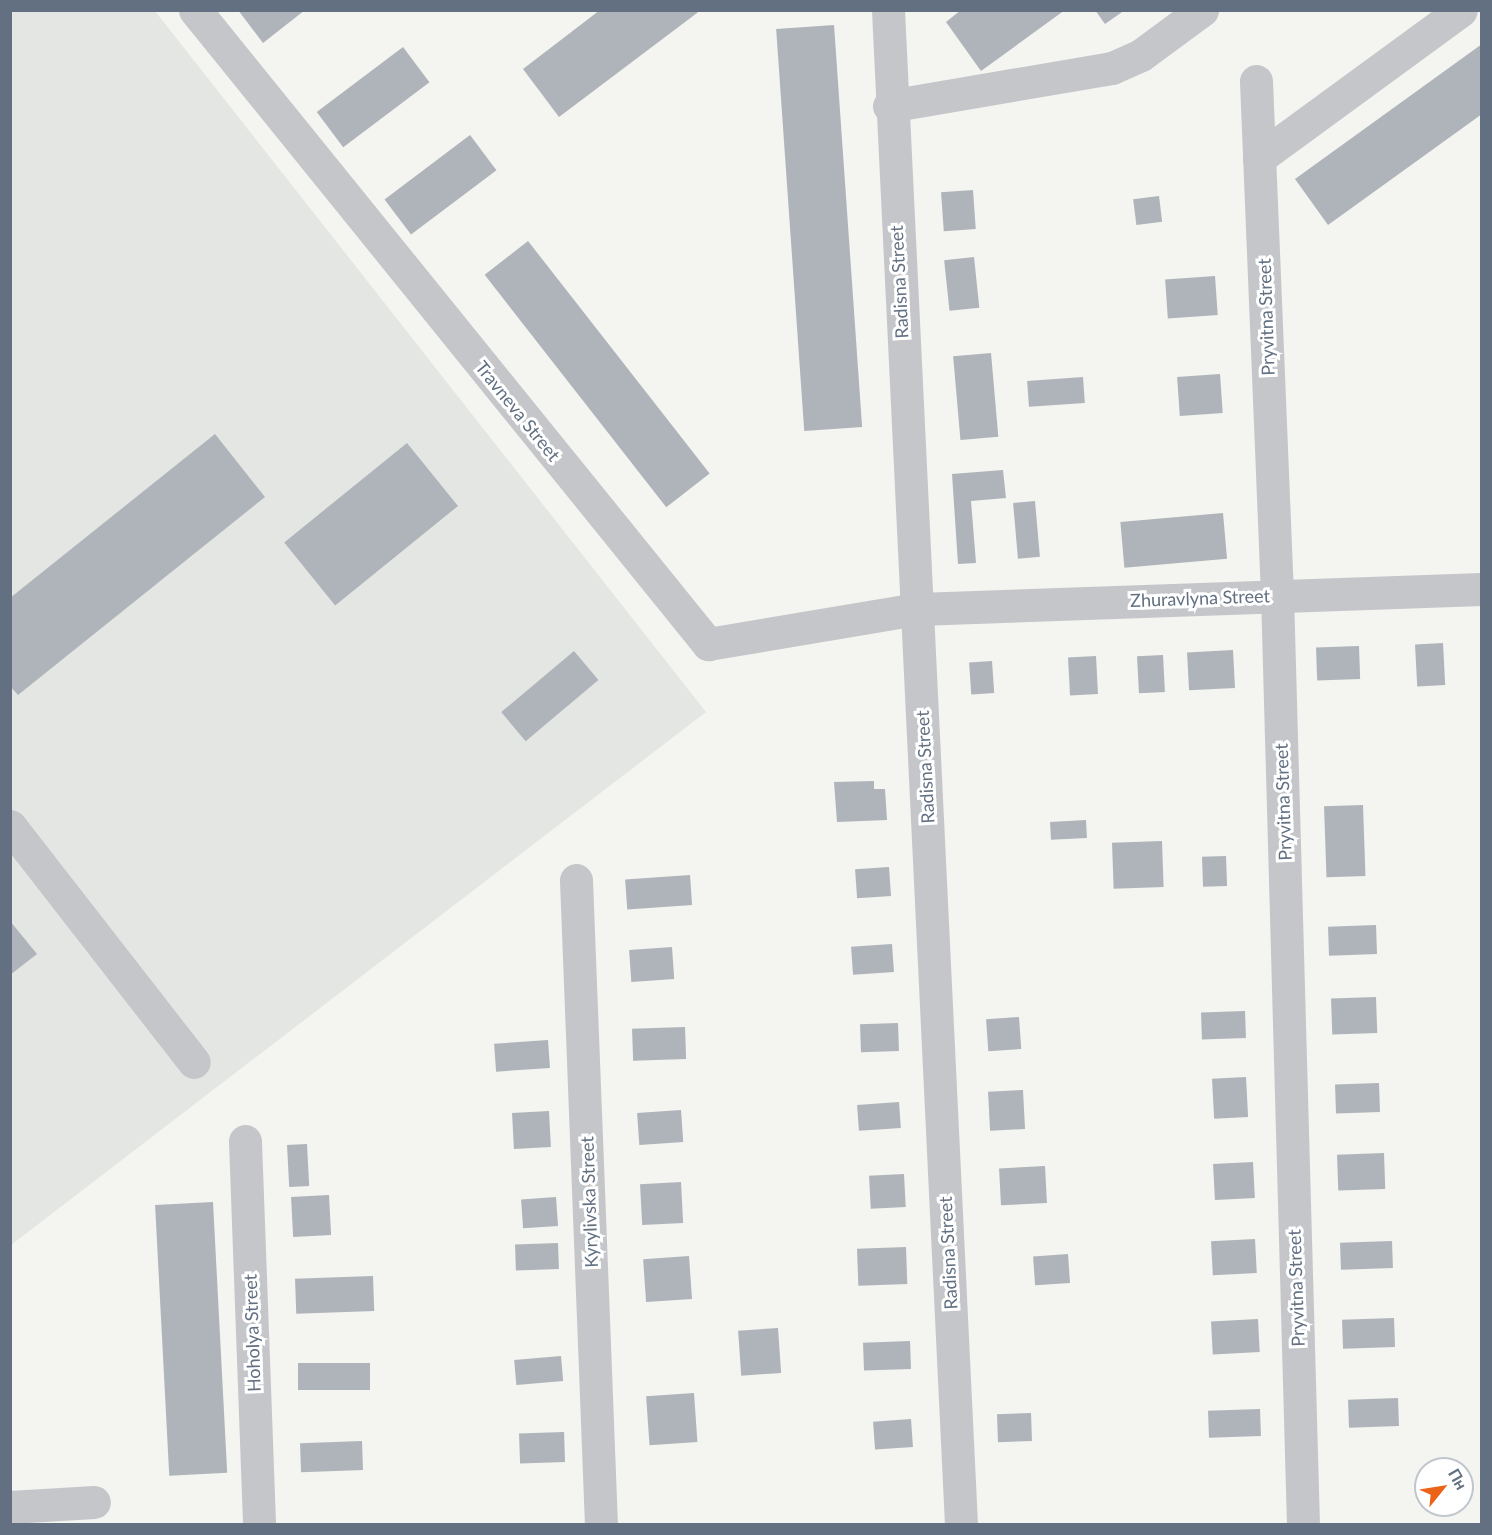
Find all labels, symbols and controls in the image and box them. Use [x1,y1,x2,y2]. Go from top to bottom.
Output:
street label: Radisna Street [885,225,913,339]
street label: Pryvitna Street [1253,258,1279,376]
street label: Travneva Street [471,357,565,465]
street label: Zhuravlyna Street [1130,585,1270,611]
street label: Radisna Street [911,710,939,824]
street label: Pryvitna Street [1270,743,1296,861]
street label: Kyrylivska Street [576,1136,602,1268]
street label: Radisna Street [934,1196,962,1310]
street label: Pryvitna Street [1283,1229,1309,1347]
street label: Hoholya Street [239,1274,265,1392]
north arrow [1414,1457,1474,1517]
text: Пн [1445,1465,1472,1493]

